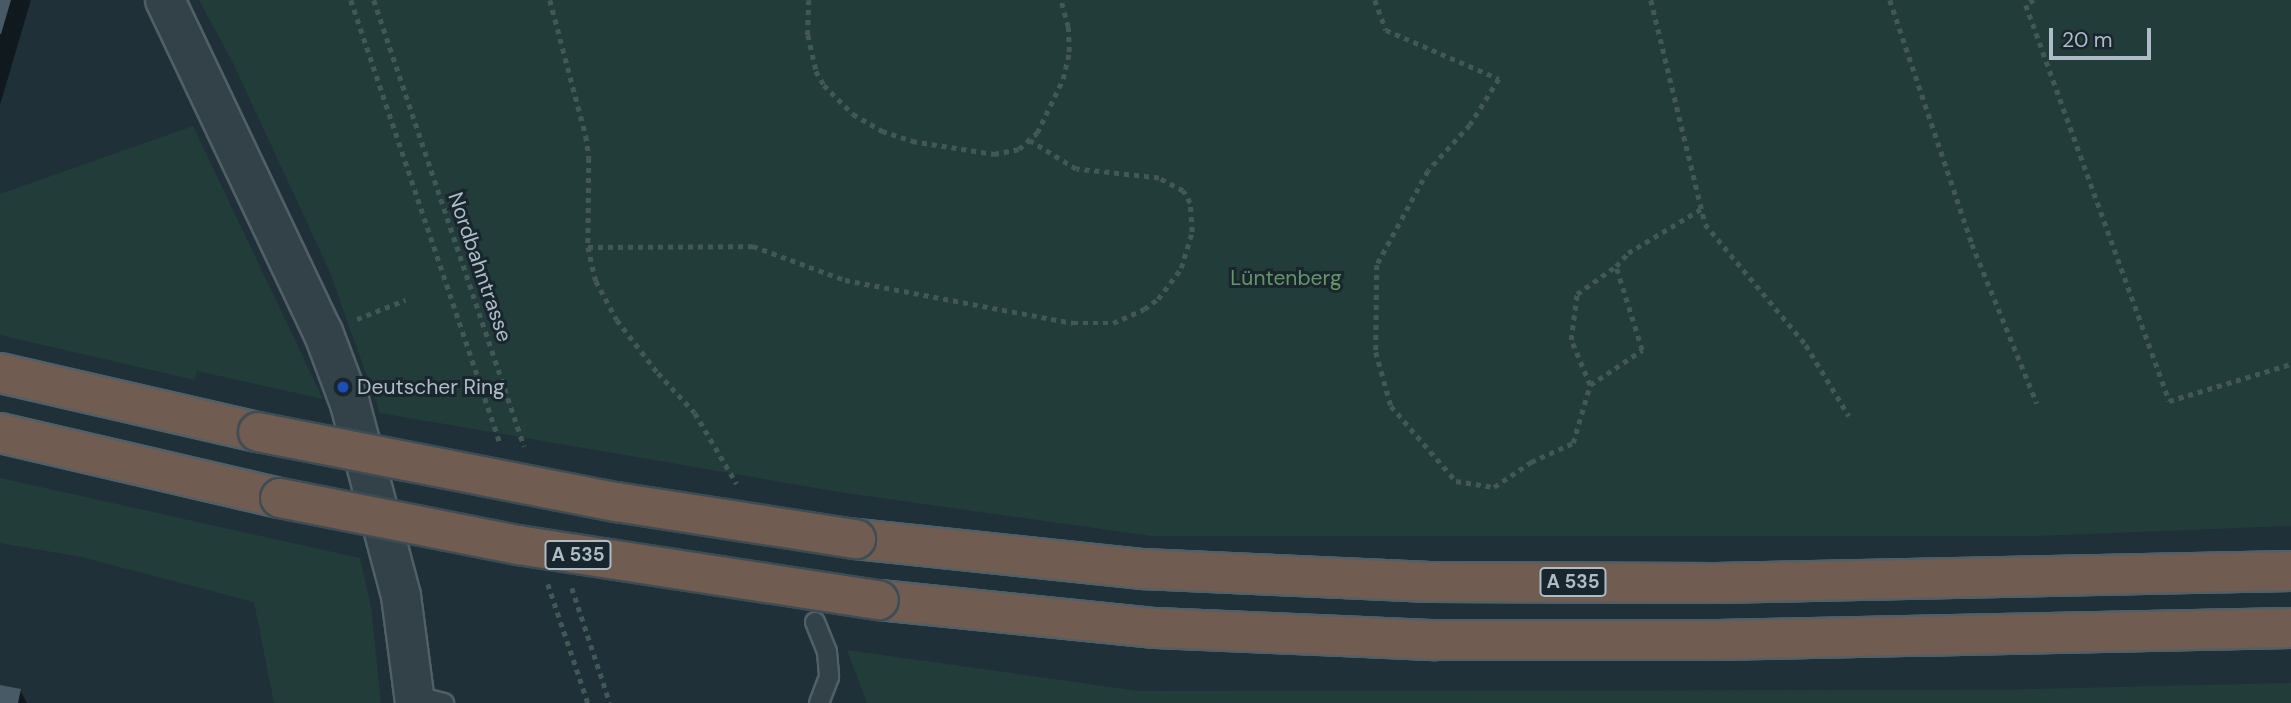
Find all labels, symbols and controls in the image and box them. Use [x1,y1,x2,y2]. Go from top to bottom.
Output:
scale bar [2053,14,2154,58]
text: 20 m [2062,26,2113,54]
street label: Nordbahntrasse [443,189,517,345]
park label: Lüntenberg [1230,265,1342,291]
place label: Deutscher Ring [357,374,505,400]
marker: Deutscher Ring [335,379,351,395]
road number: A 535 [543,540,613,570]
road number: A 535 [1538,566,1608,597]

